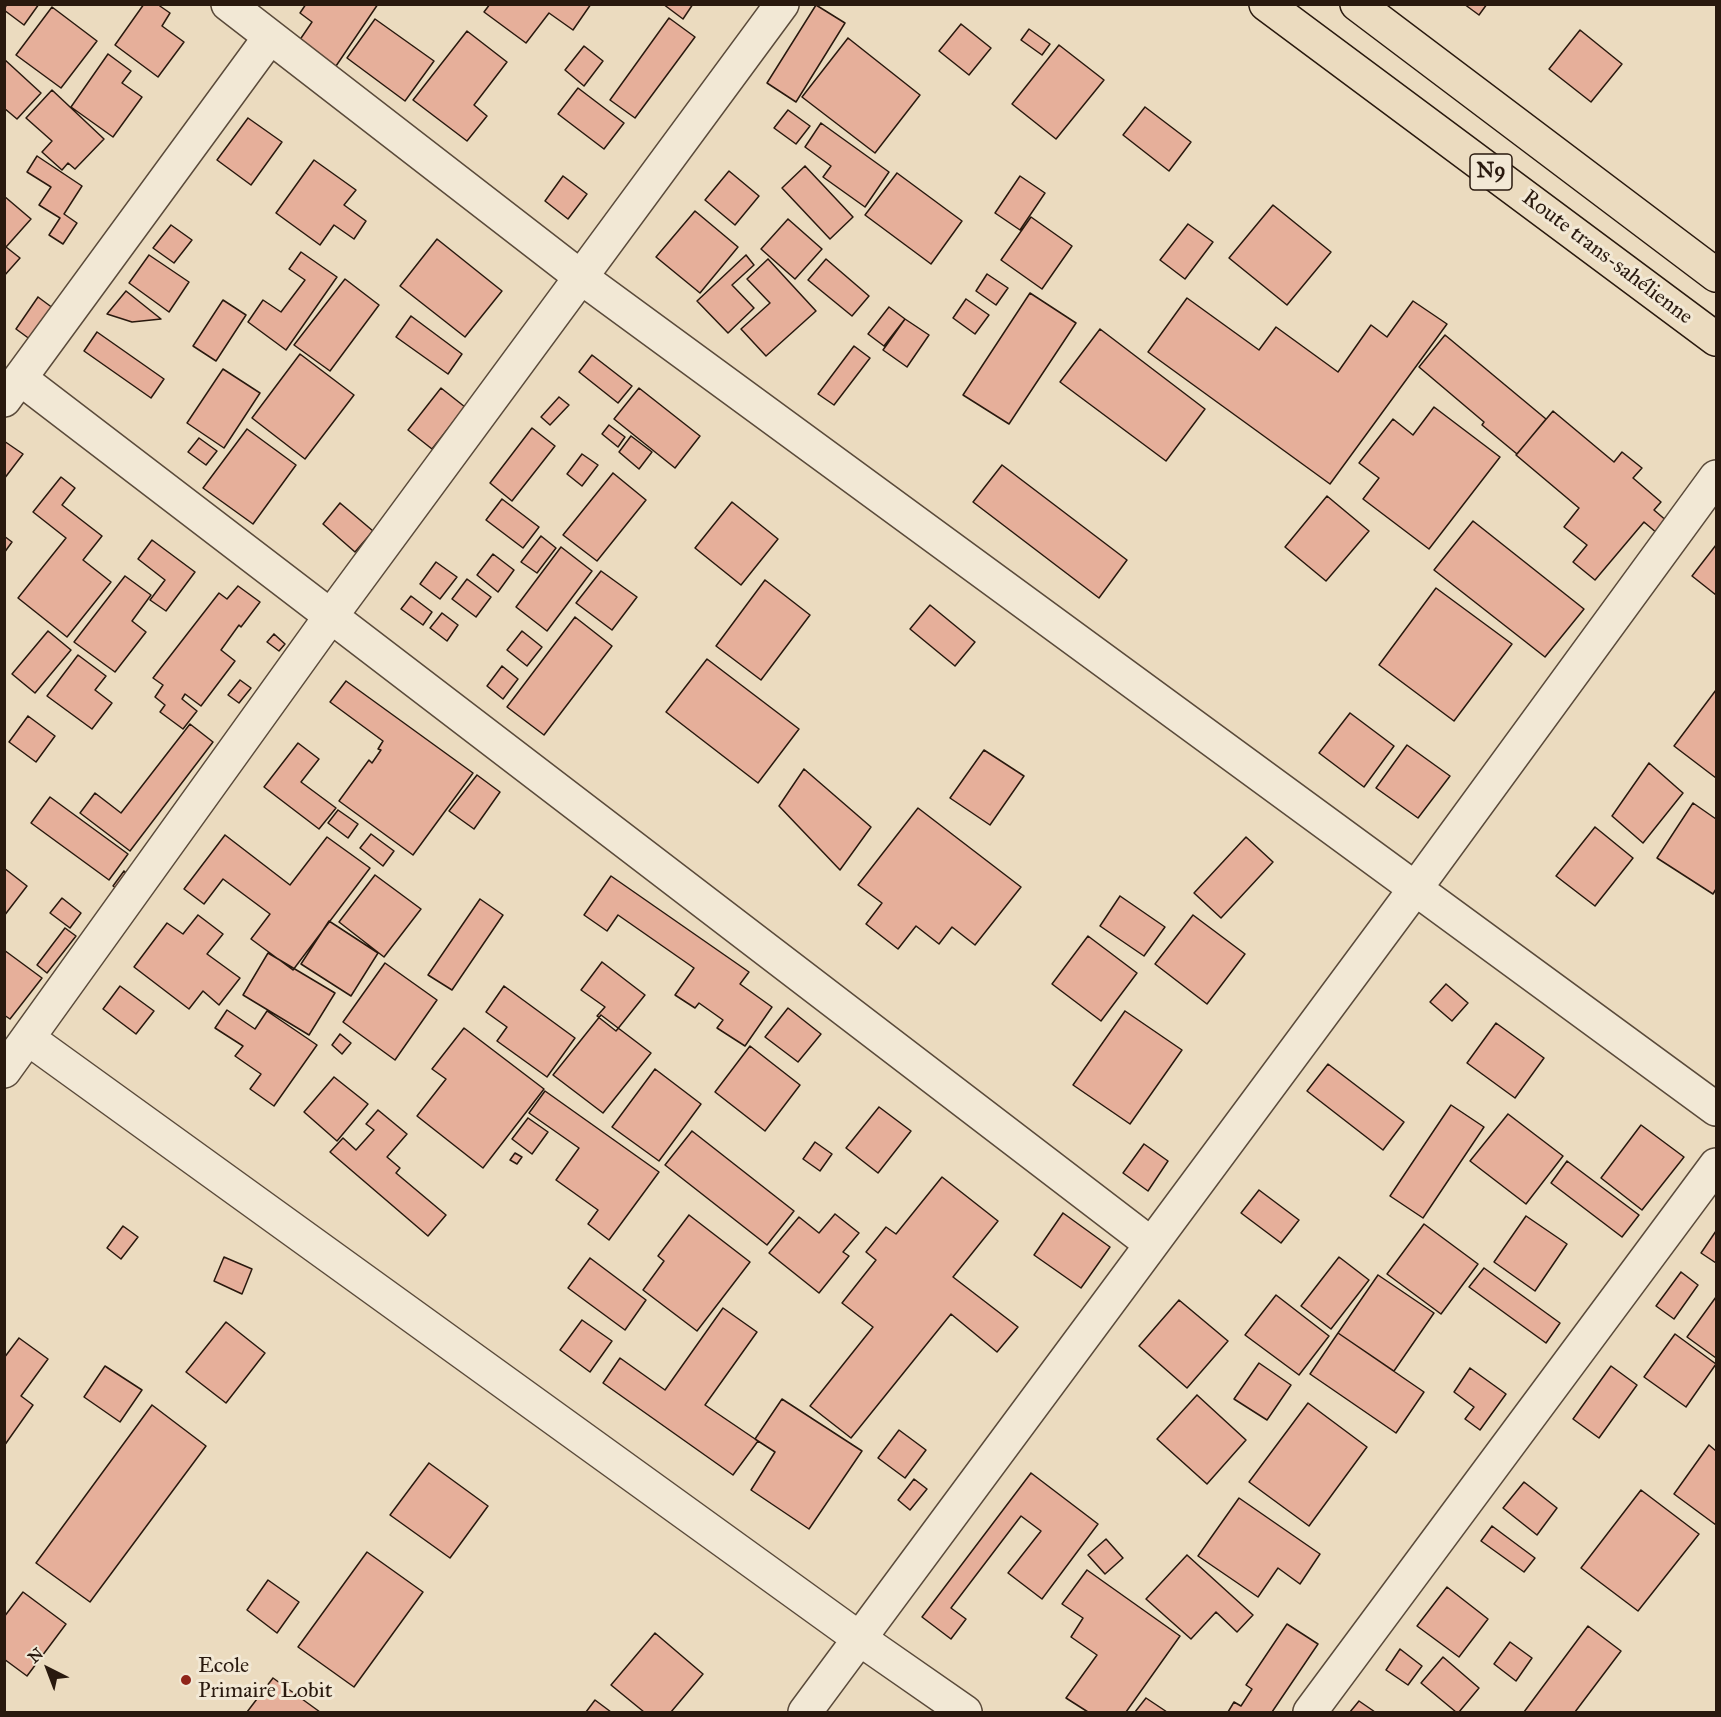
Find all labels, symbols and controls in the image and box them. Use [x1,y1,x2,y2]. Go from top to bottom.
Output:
road number: N9 [1470,154,1512,190]
street label: Route trans-sahélienne [1516,185,1698,331]
north arrow [18,1639,78,1699]
text: N [24,1644,47,1667]
place label: Ecole Primaire Lobit [198,1654,332,1706]
marker: Ecole Primaire Lobit [179,1673,193,1687]

